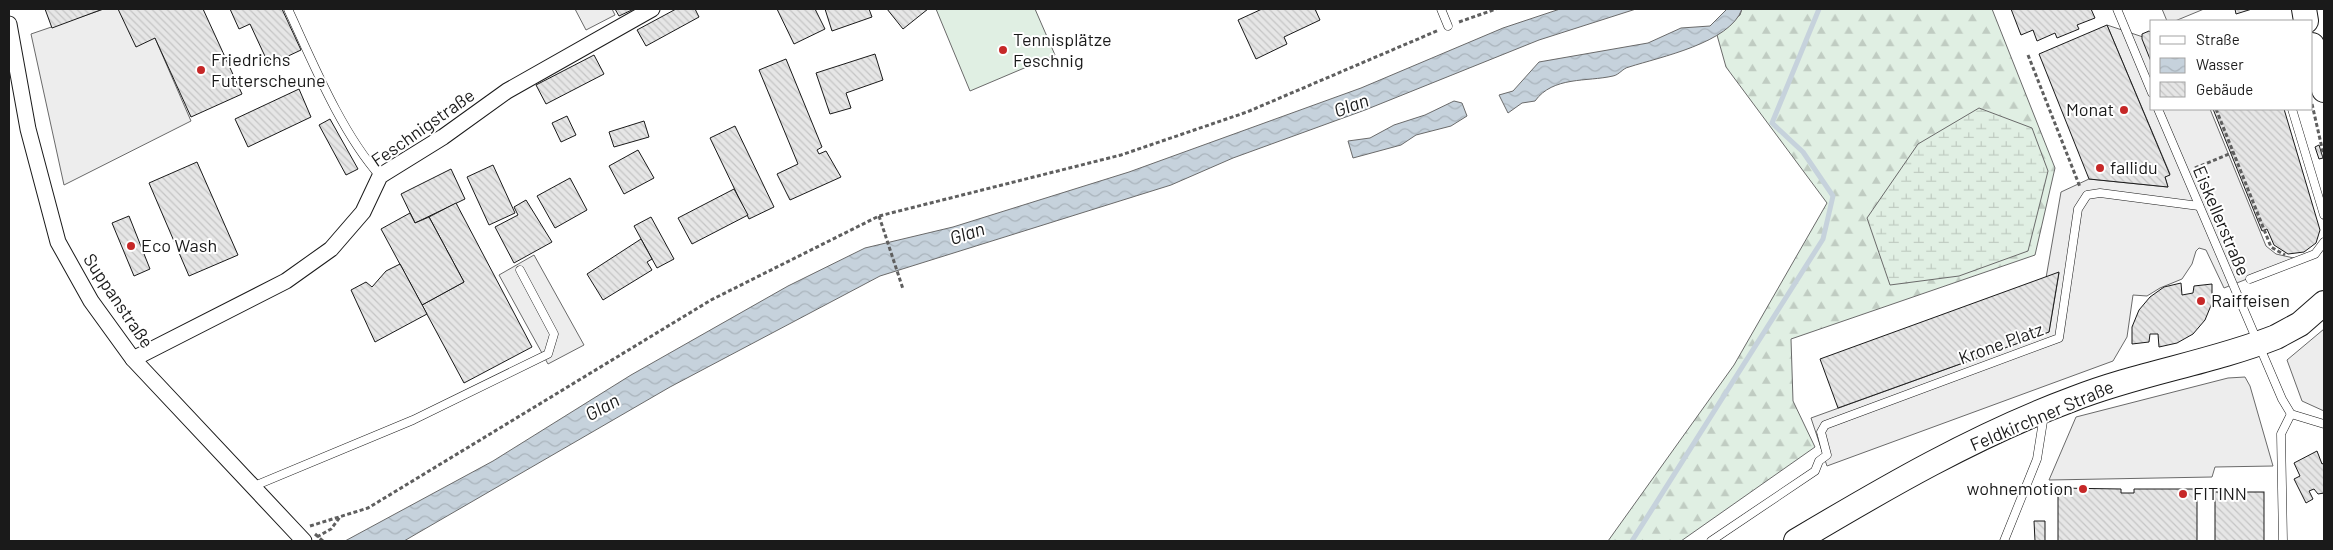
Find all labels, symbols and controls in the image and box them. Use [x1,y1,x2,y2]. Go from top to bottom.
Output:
legend [2150,20,2313,110]
place label: Tennisplätze Feschnig [1013,28,1112,71]
text: Straße [2196,30,2240,48]
marker: Tennisplätze Feschnig [997,44,1009,56]
place label: Friedrichs Futterscheune [211,48,326,91]
text: Wasser [2196,55,2244,73]
marker: Friedrichs Futterscheune [195,64,207,76]
text: Gebäude [2196,80,2253,98]
street label: Feschnigstraße [367,83,478,171]
water label: Glan [1330,88,1372,121]
place label: Monat [2066,98,2114,120]
marker: Monat [2118,104,2130,116]
place label: fallidu [2110,156,2158,178]
marker: fallidu [2094,162,2106,174]
street label: Eiskellerstraße [2189,162,2255,279]
water label: Glan [946,216,987,249]
place label: Eco Wash [141,234,217,256]
marker: Eco Wash [125,240,137,252]
street label: Suppanstraße [79,249,159,352]
place label: Raiffeisen [2211,289,2290,311]
marker: Raiffeisen [2195,295,2207,307]
street label: Krone Platz [1955,318,2046,369]
street label: Feldkirchner Straße [1966,375,2117,455]
water label: Glan [581,388,623,425]
place label: wohnemotion [1967,477,2073,499]
place label: FITINN [2193,482,2247,504]
marker: wohnemotion [2077,483,2089,495]
marker: FITINN [2177,488,2189,500]

